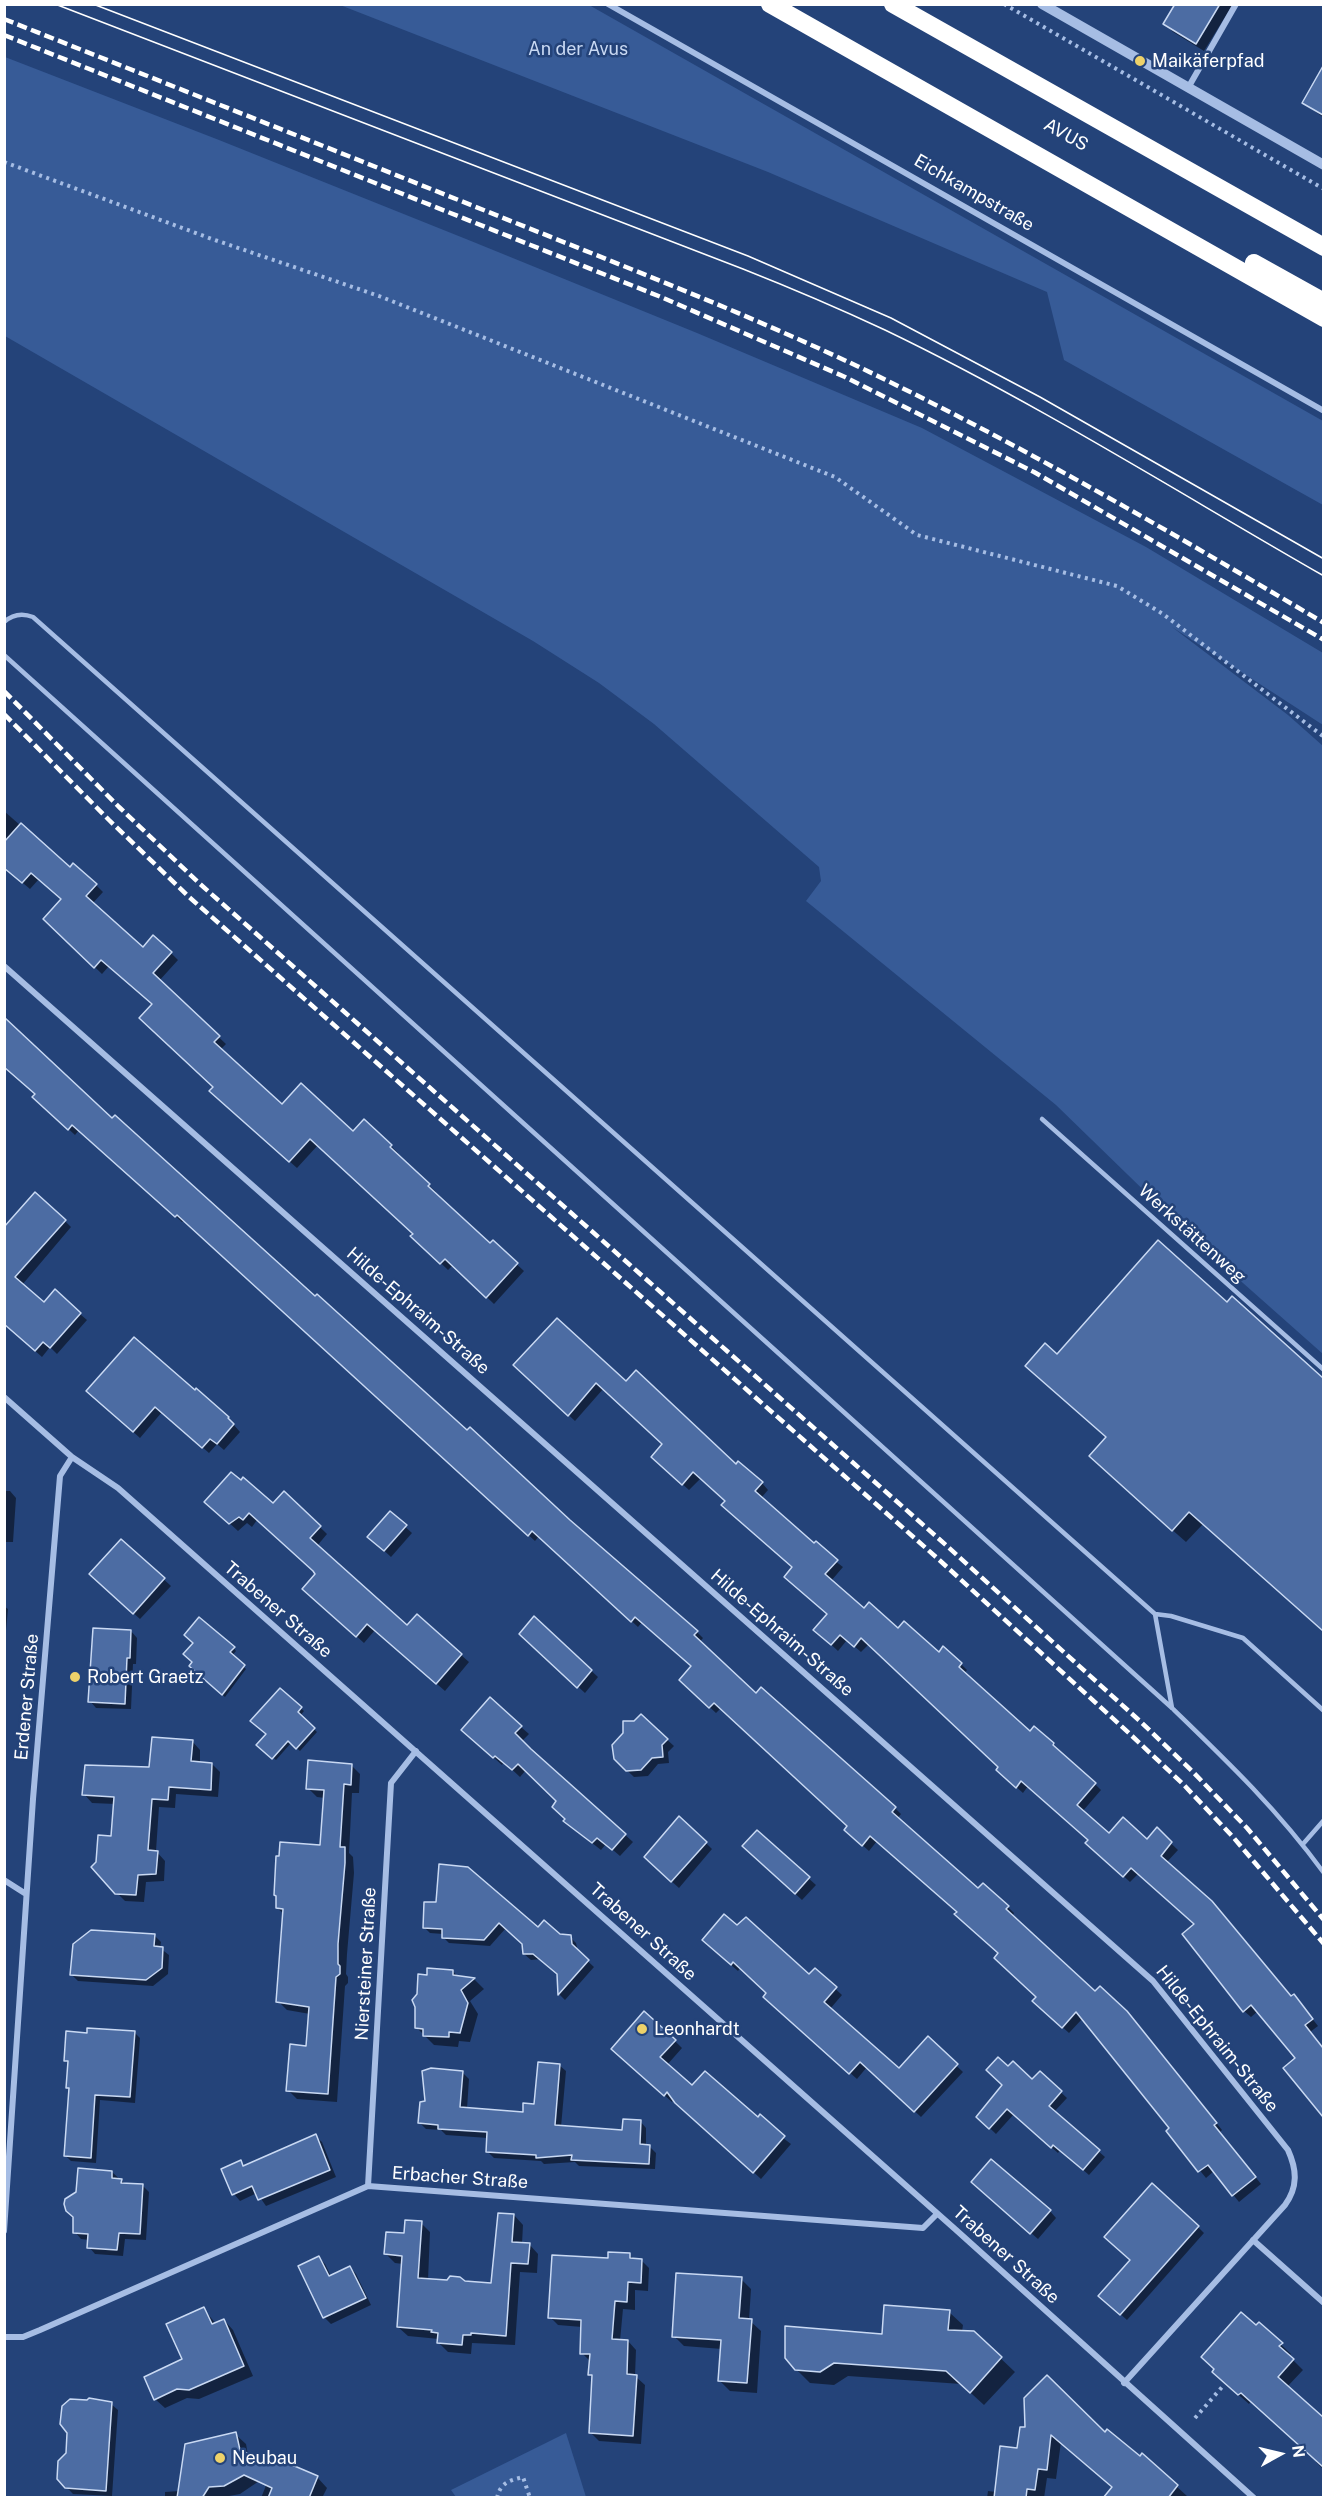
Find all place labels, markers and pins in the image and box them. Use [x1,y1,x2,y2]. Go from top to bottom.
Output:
place label: Maikäferpfad [1152,50,1264,72]
marker: Maikäferpfad [1133,54,1147,68]
place label: Robert Graetz [87,1666,203,1688]
marker: Robert Graetz [68,1670,82,1684]
place label: Leonhardt [654,2018,740,2040]
marker: Leonhardt [635,2022,649,2036]
place label: Neubau [232,2447,297,2469]
marker: Neubau [213,2451,227,2465]

